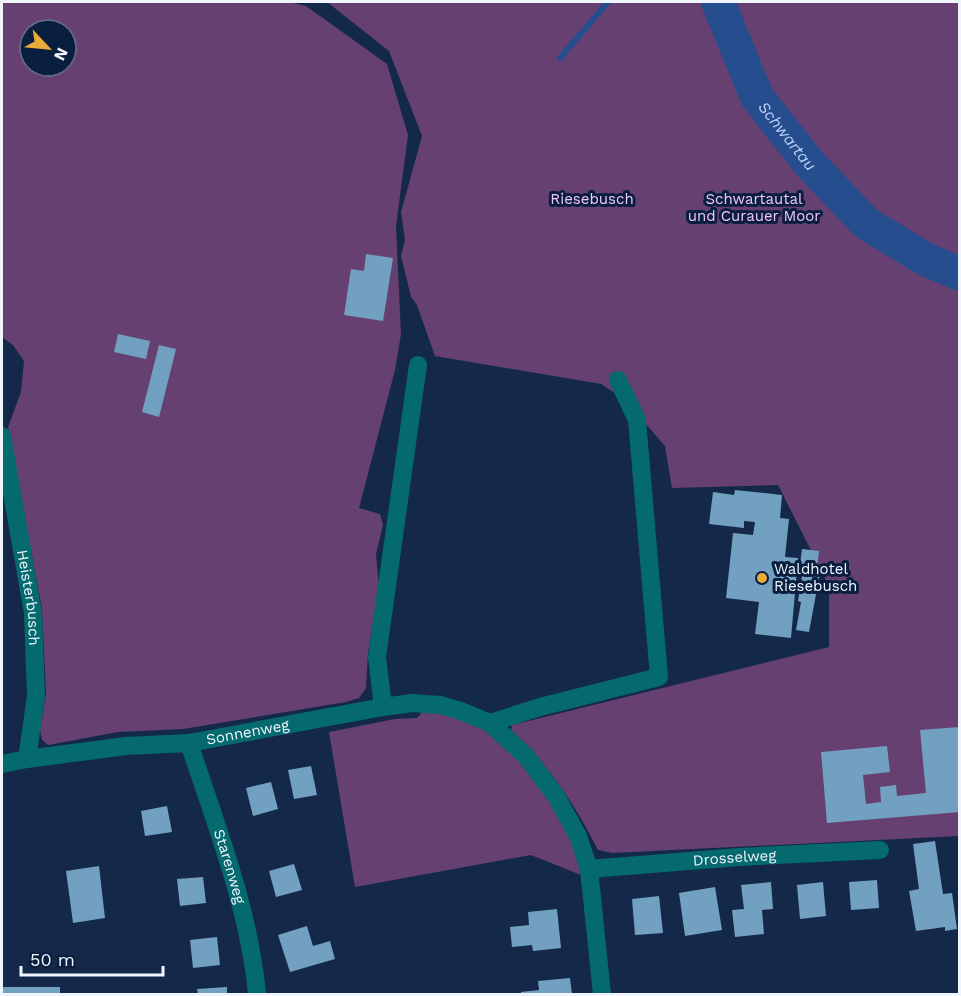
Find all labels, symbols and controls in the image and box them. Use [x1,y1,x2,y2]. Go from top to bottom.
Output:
north arrow [18,18,78,78]
text: N [50,45,72,64]
water label: Schwartau [754,98,820,175]
park label: Riesebusch [550,190,634,208]
park label: Schwartautal und Curauer Moor [688,190,820,225]
street label: Heisterbusch [13,548,43,646]
place label: Waldhotel Riesebusch [774,560,857,595]
marker: Waldhotel Riesebusch [755,571,769,585]
street label: Sonnenweg [205,716,291,749]
street label: Starenweg [210,827,249,906]
street label: Drosselweg [692,846,777,870]
scale bar [21,939,164,977]
text: 50 m [30,949,75,970]

